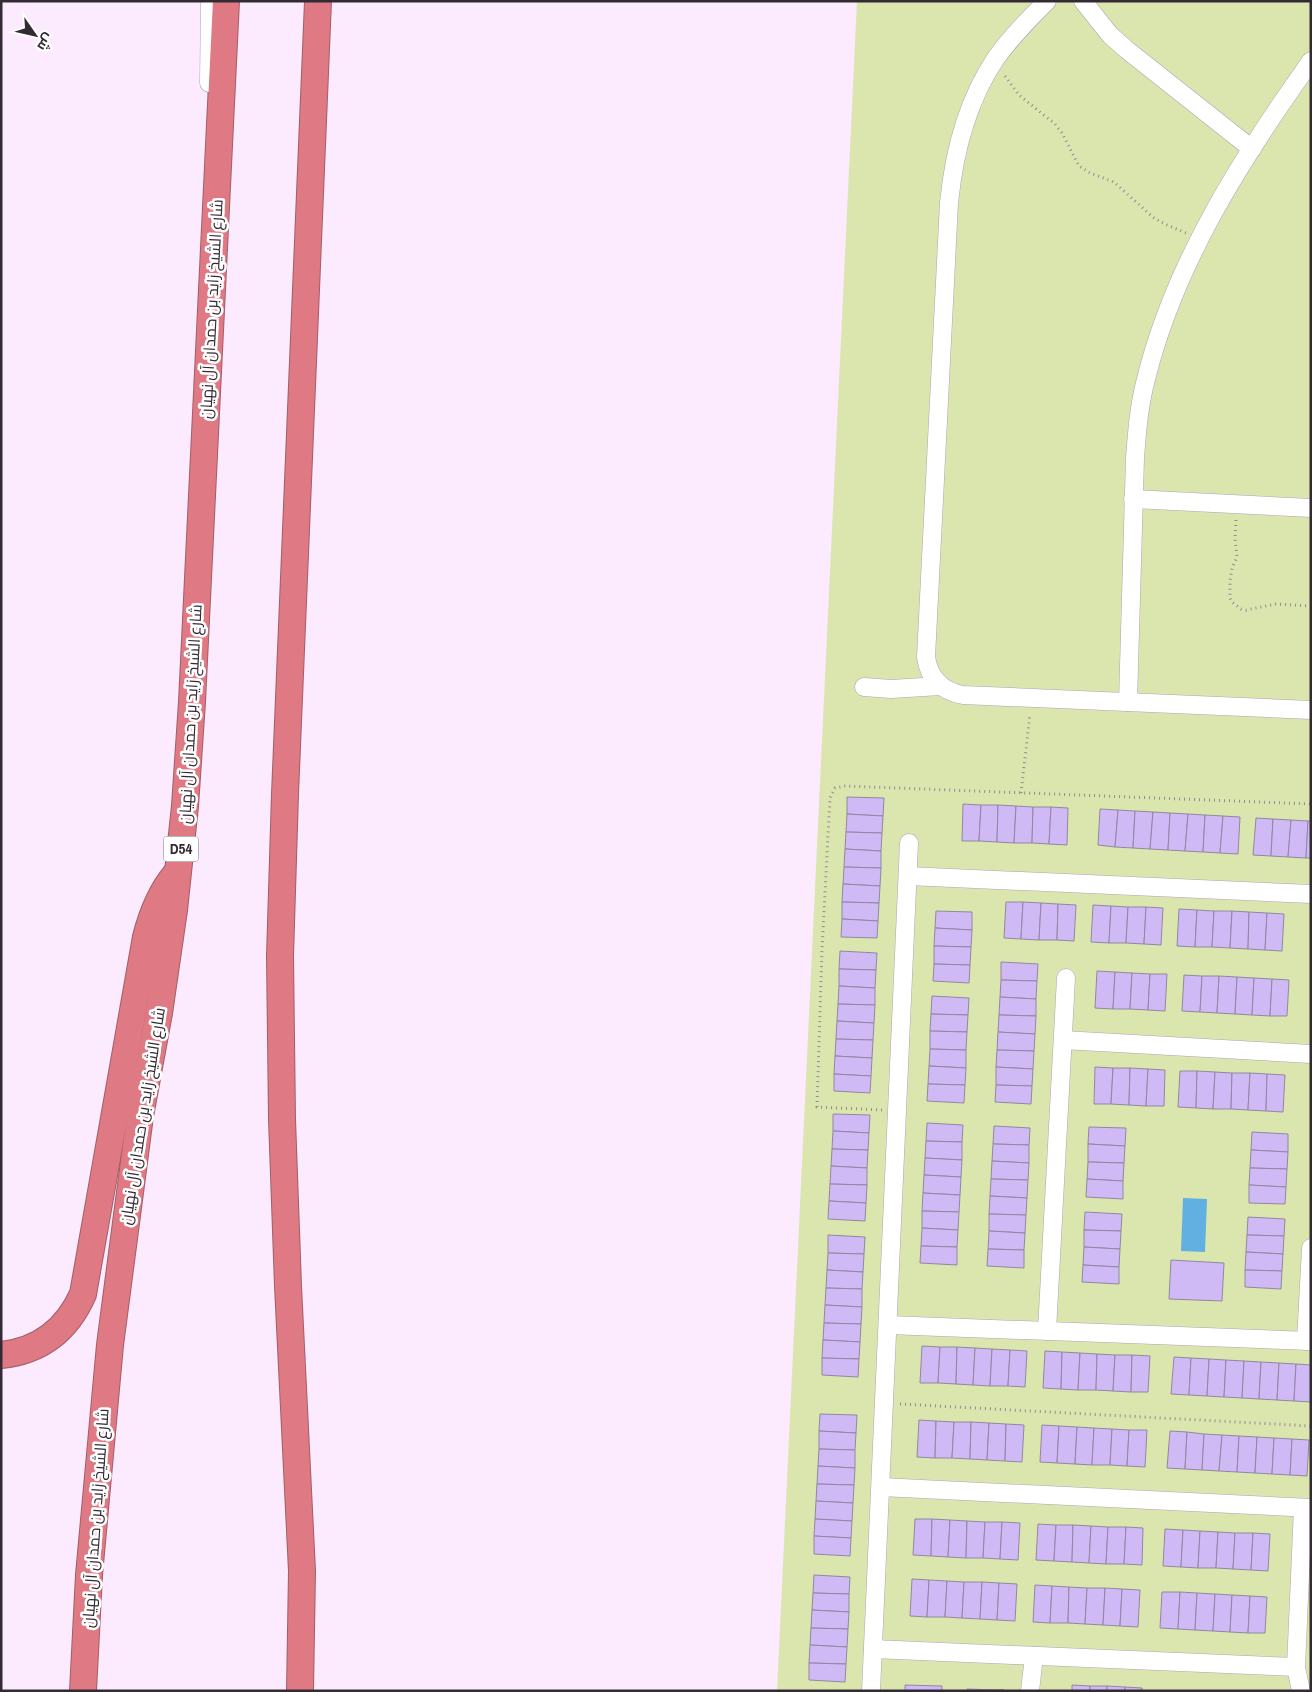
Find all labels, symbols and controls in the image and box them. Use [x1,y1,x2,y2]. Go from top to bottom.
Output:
north arrow [10,10,60,60]
text: ش [33,30,58,55]
street label: شارع الشيخ زايد بن حمدان آل نهيان [194,199,229,419]
street label: شارع الشيخ زايد بن حمدان آل نهيان [173,604,208,824]
road number: D54 [164,836,198,862]
street label: شارع الشيخ زايد بن حمدان آل نهيان [114,1006,171,1227]
street label: شارع الشيخ زايد بن حمدان آل نهيان [76,1408,115,1629]

